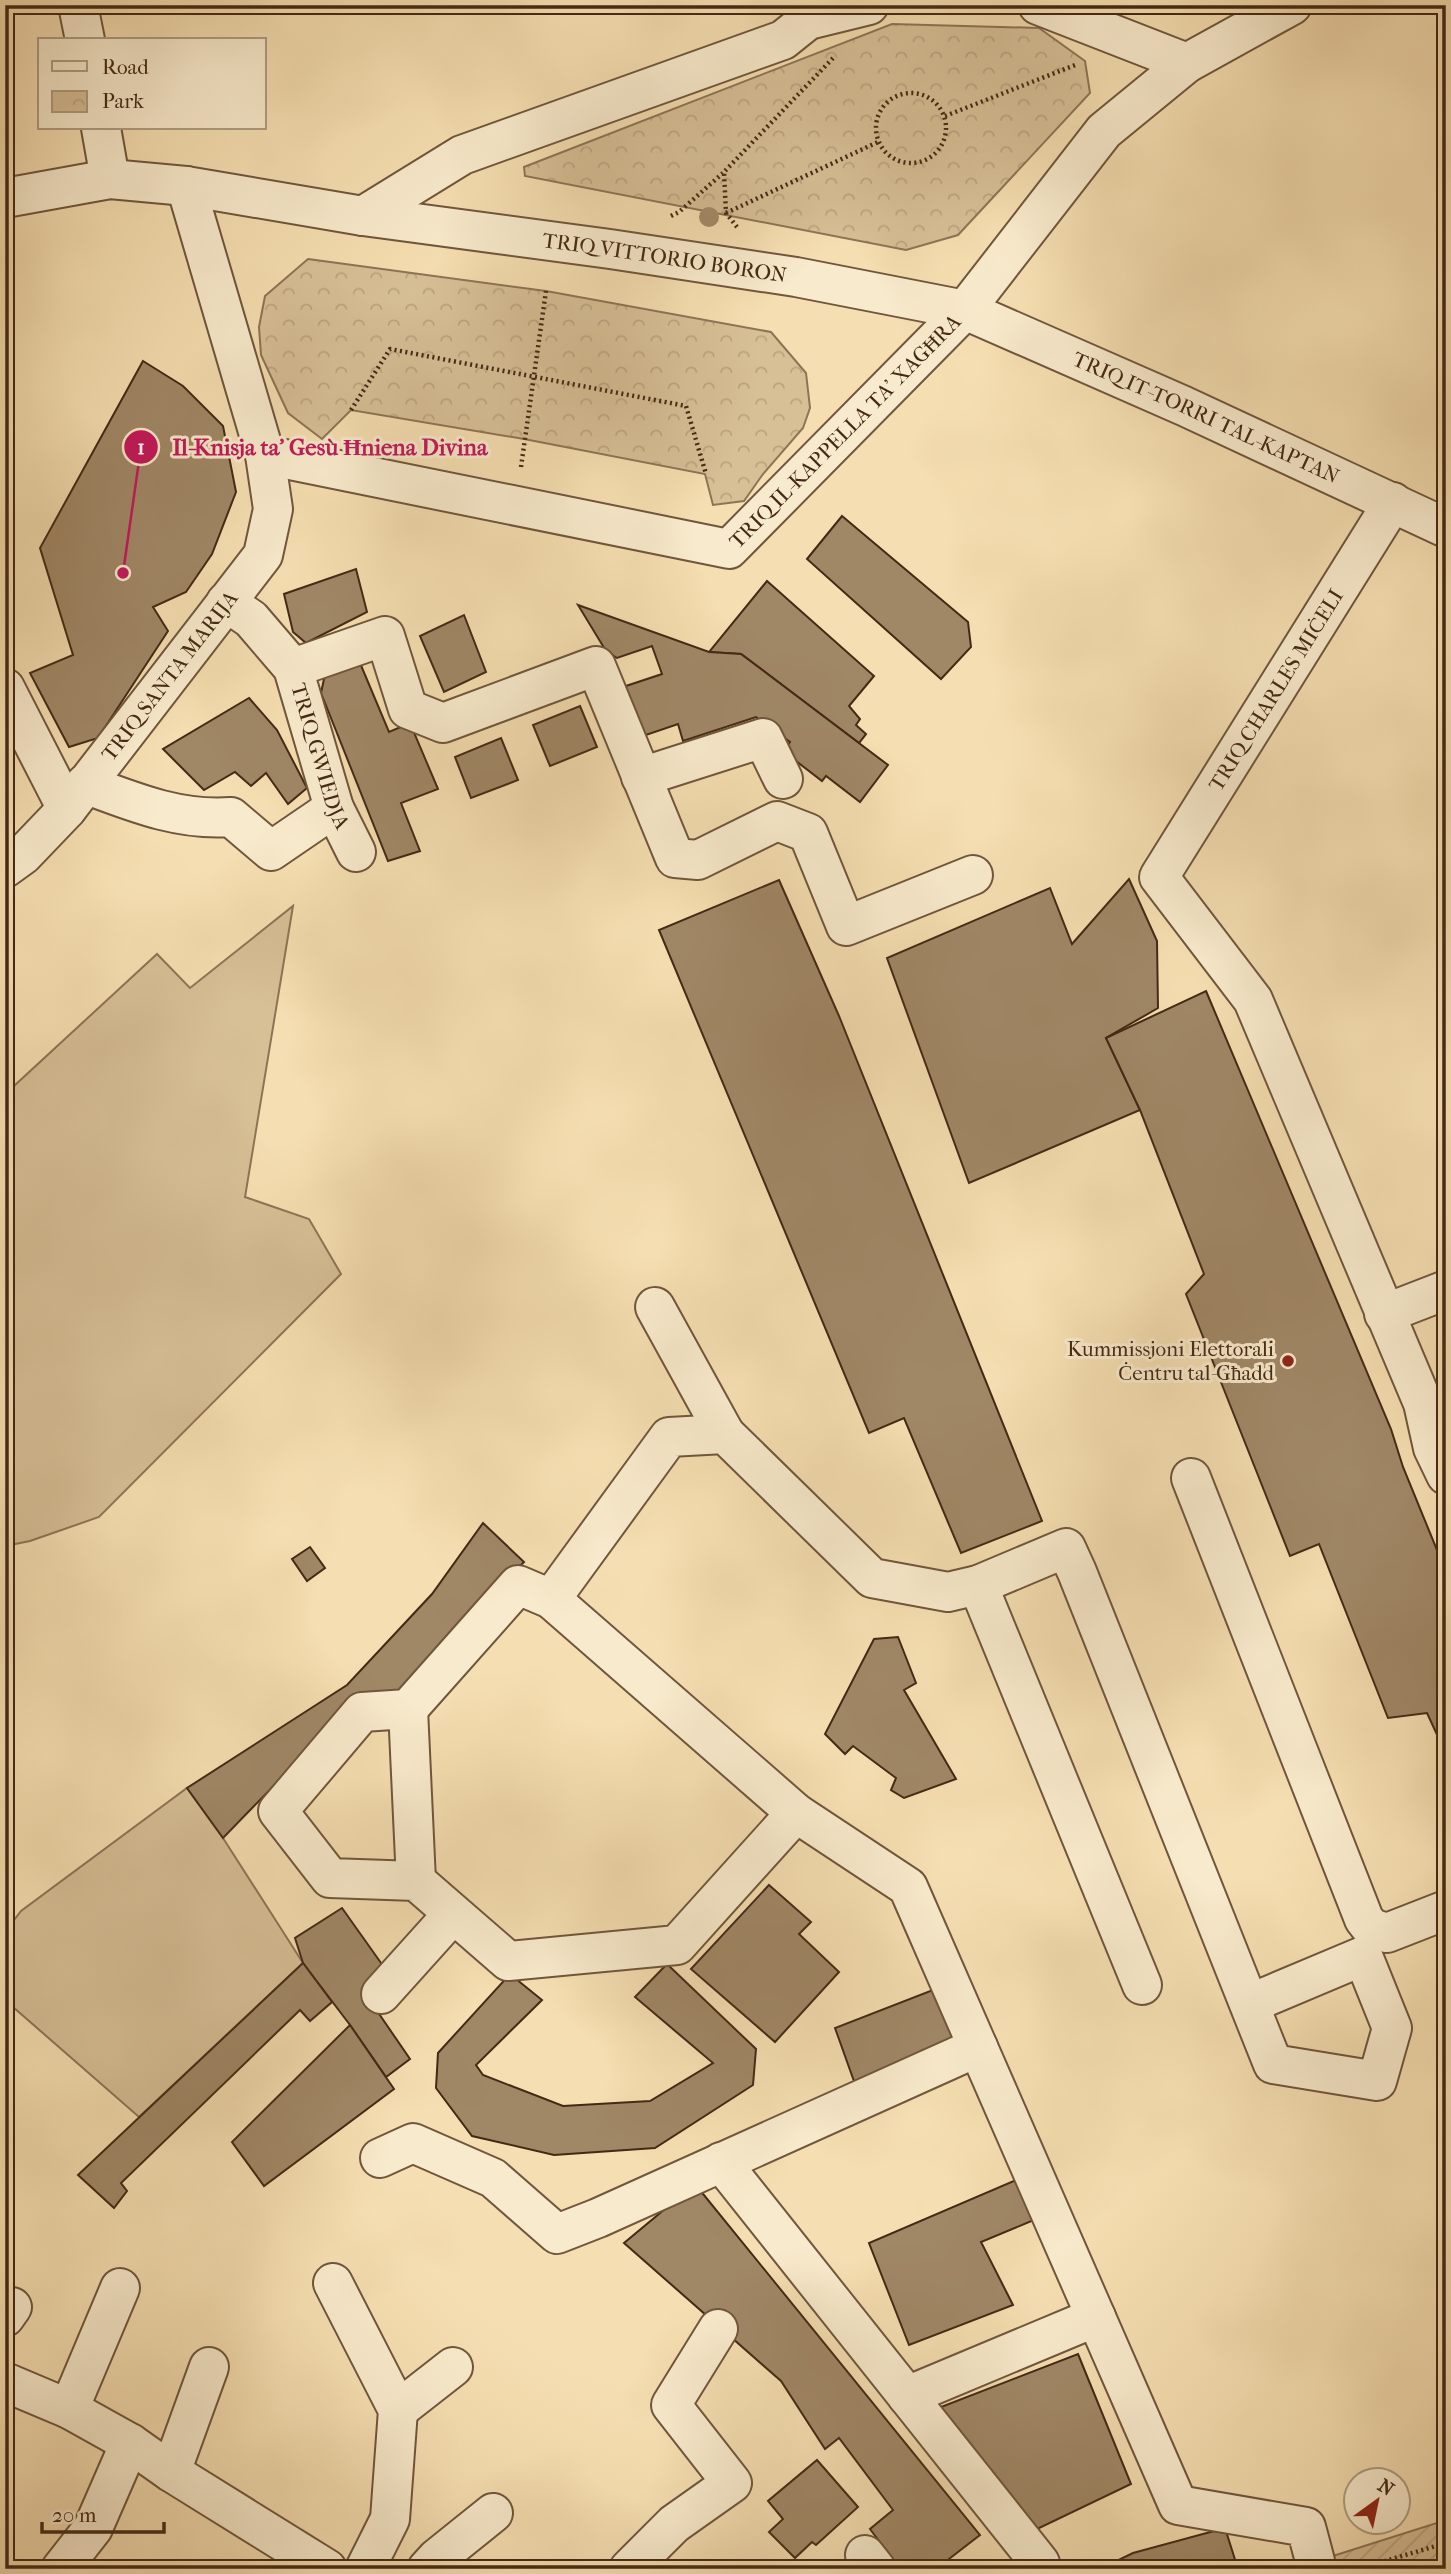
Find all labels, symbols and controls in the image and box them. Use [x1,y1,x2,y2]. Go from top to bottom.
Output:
legend [38,38,266,130]
text: Road [102,55,149,79]
text: Park [102,89,144,113]
street label: TRIQ VITTORIO BORON [541,228,788,287]
street label: TRIQ IL-KAPPELLA TA' XAGĦRA [724,309,966,553]
street label: TRIQ IT-TORRI TAL-KAPTAN [1069,347,1343,489]
callout: Il-Knisja ta' Gesù Ħniena Divina [123,425,501,469]
text: Il-Knisja ta' Gesù Ħniena Divina [172,434,489,461]
text: 1 [137,435,145,459]
street label: TRIQ CHARLES MIĊELI [1204,585,1348,795]
street label: TRIQ SANTA MARIJA [97,586,243,765]
street label: TRIQ GWIEDJA [286,680,355,834]
place label: Kummissjoni Elettorali Ċentru tal-Għadd [1067,1337,1275,1385]
marker: Kummissjoni Elettorali Ċentru tal-Għadd [1280,1353,1296,1369]
north arrow [1342,2466,1412,2536]
text: N [1374,2474,1398,2501]
scale bar [42,2490,164,2534]
text: 20 m [52,2503,97,2527]

